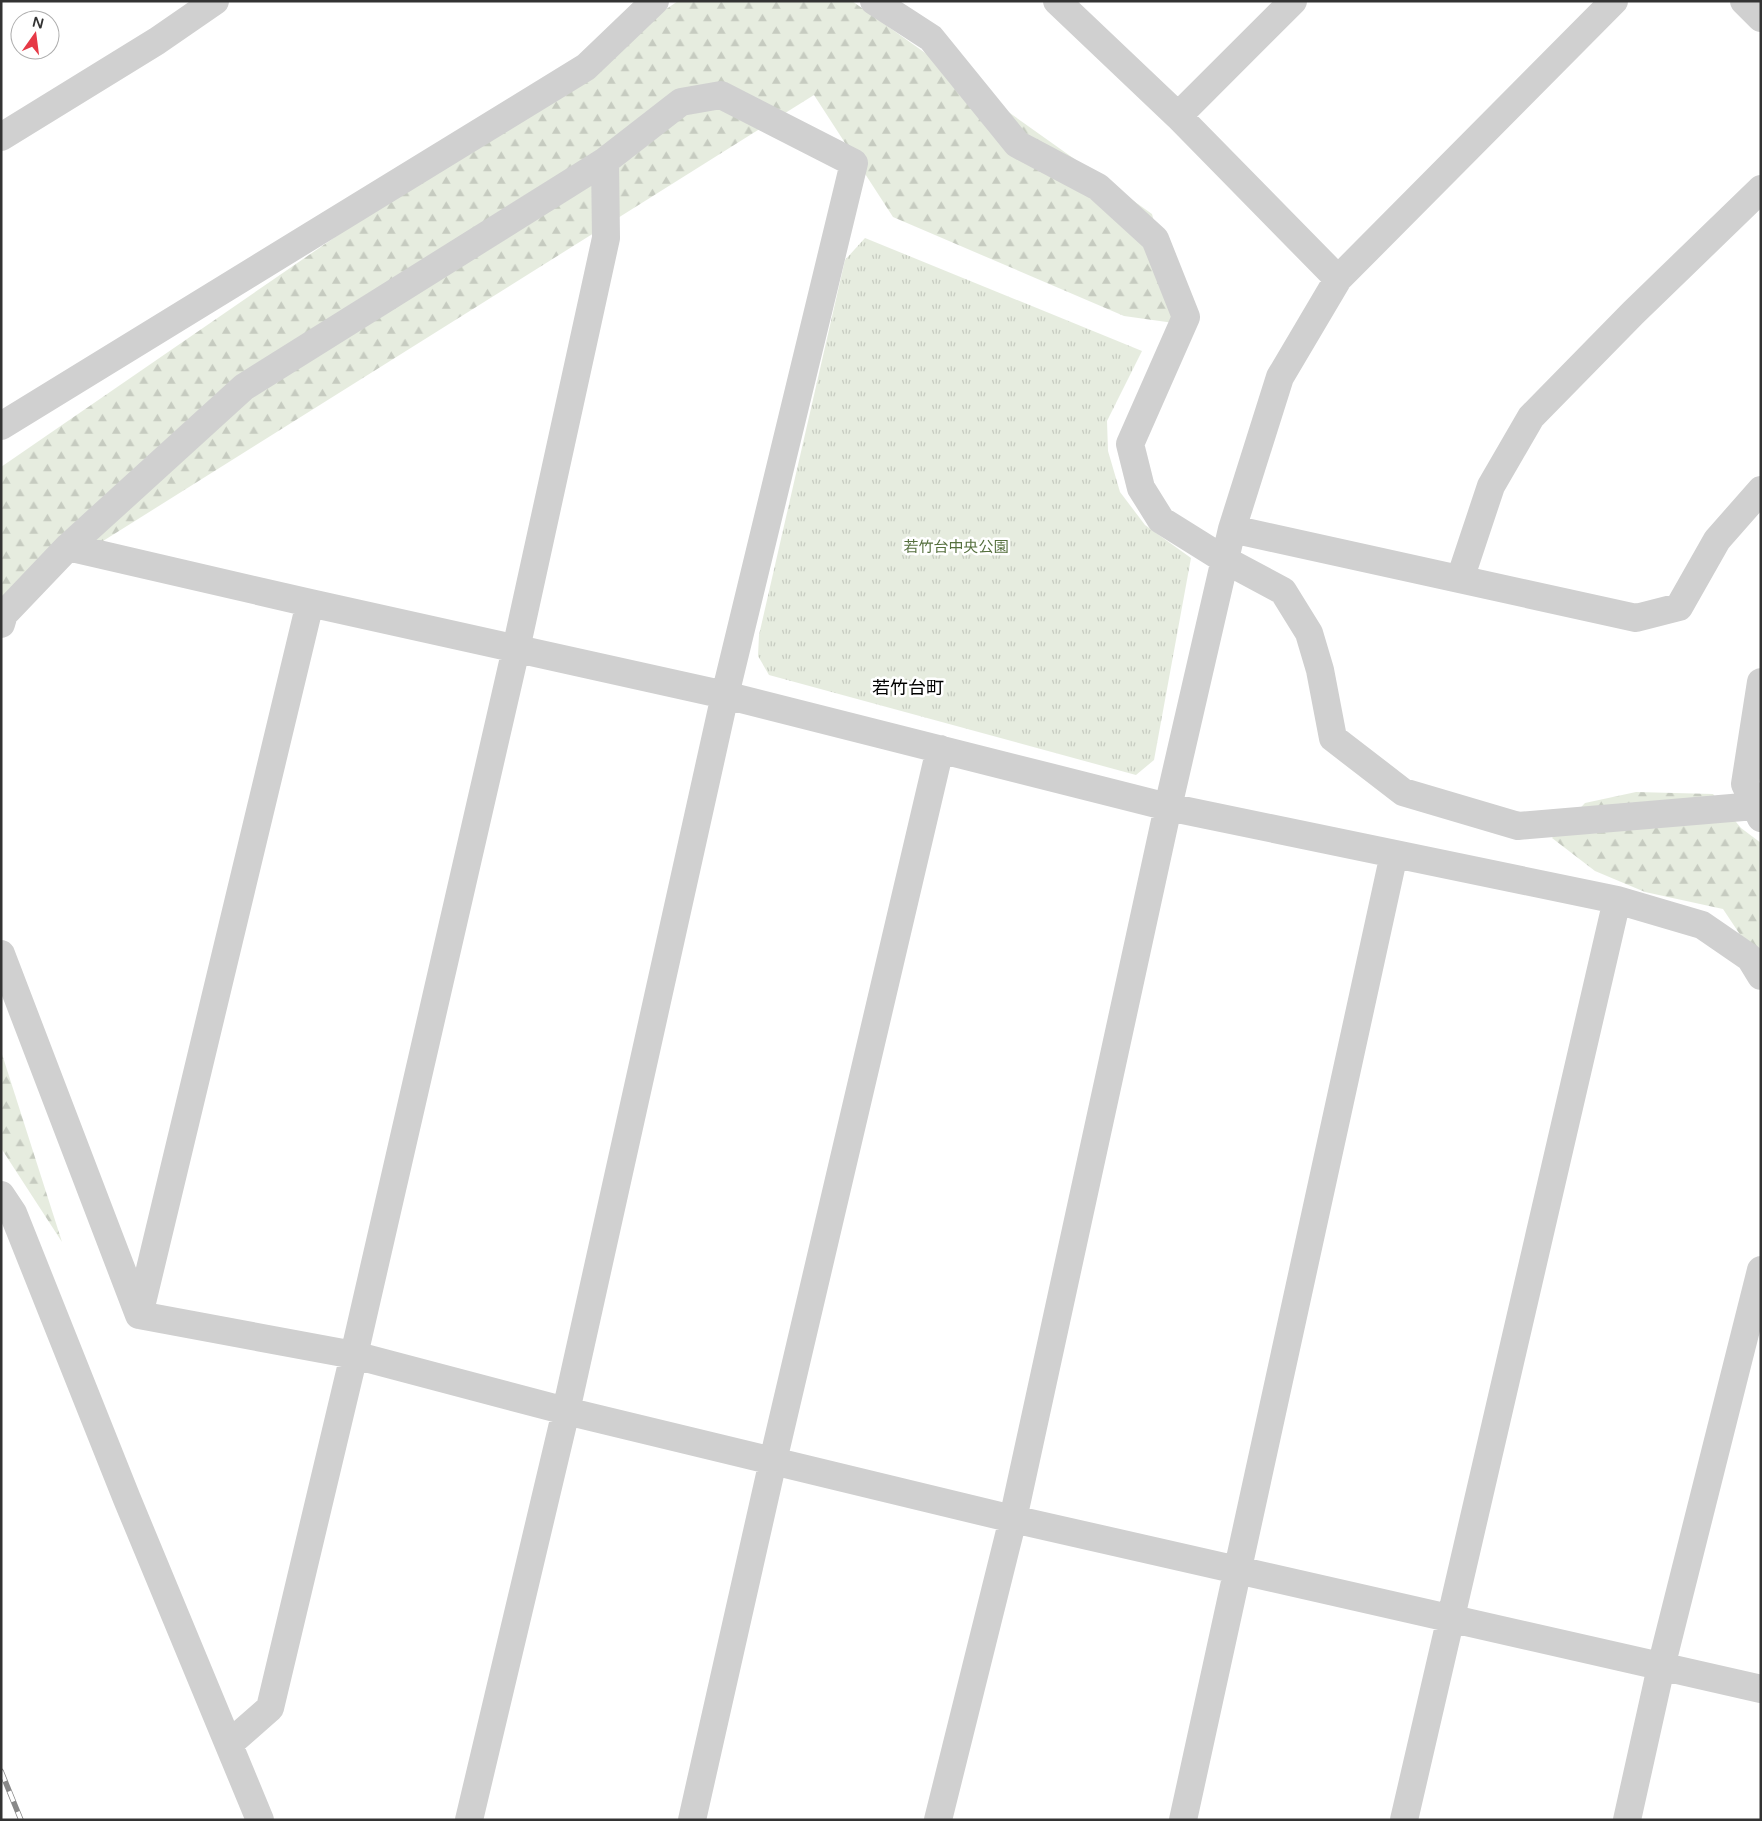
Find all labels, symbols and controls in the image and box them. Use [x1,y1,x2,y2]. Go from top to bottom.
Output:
north arrow [10,10,60,60]
text: N [31,13,46,32]
park label: 若竹台中央公園 [903,538,1009,556]
district label: 若竹台町 [872,677,944,699]

